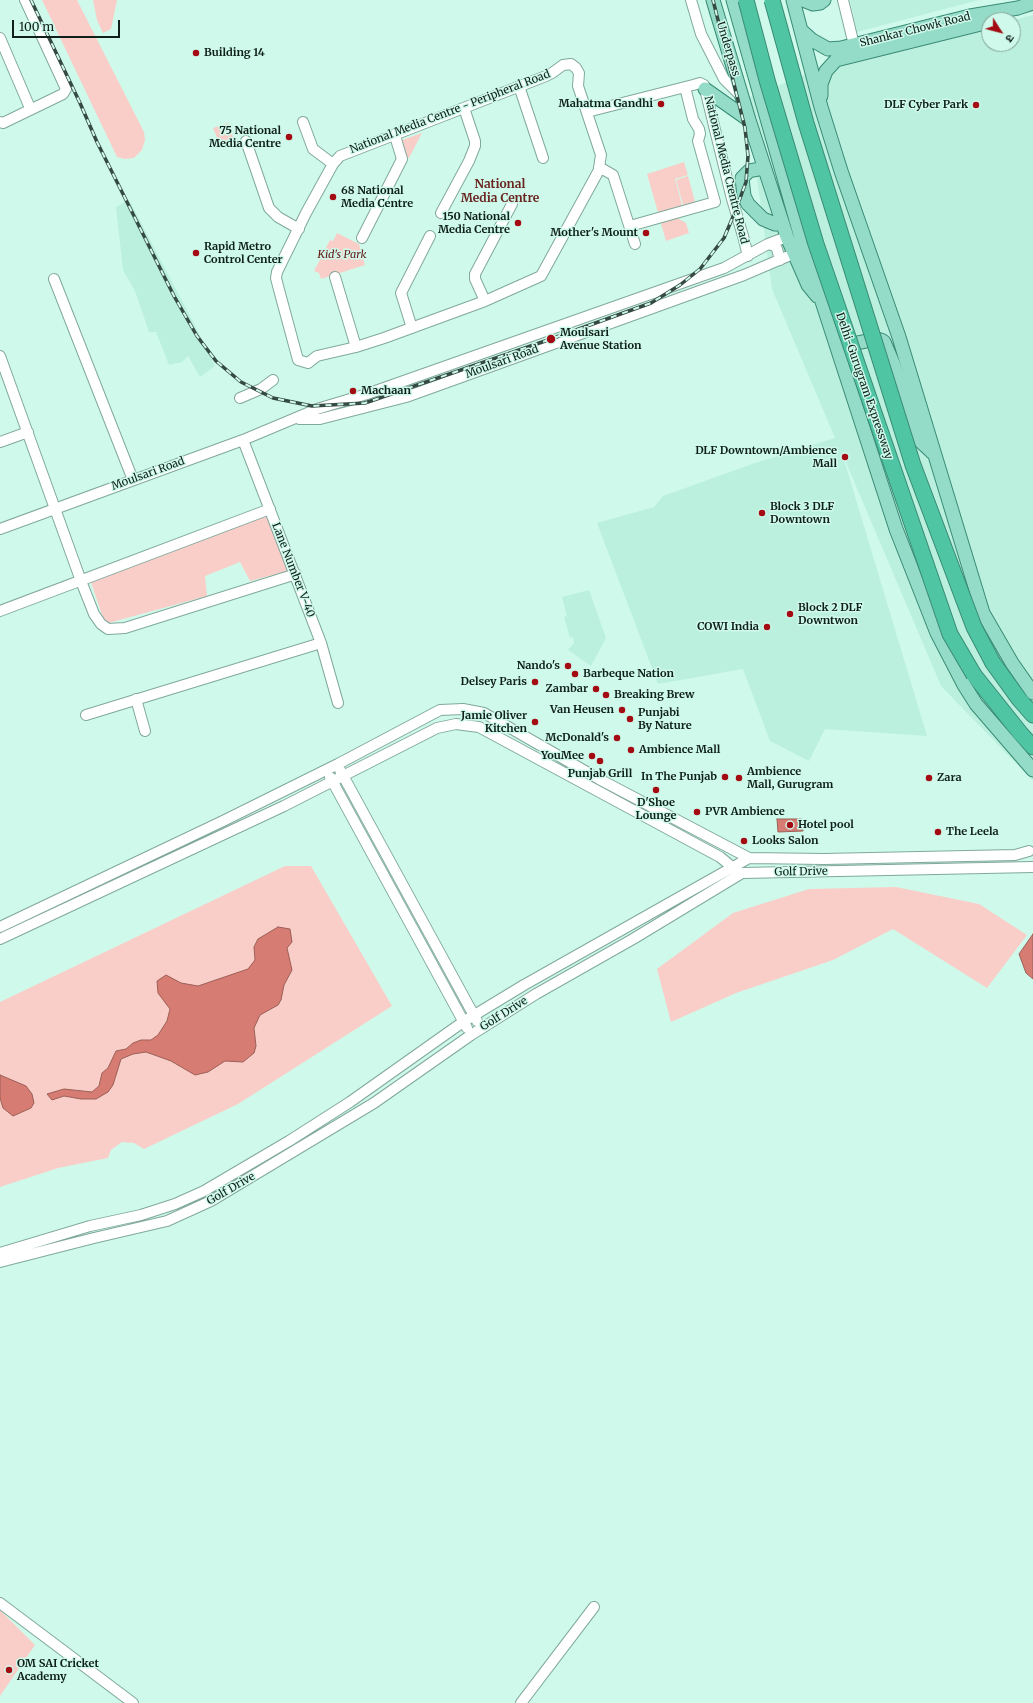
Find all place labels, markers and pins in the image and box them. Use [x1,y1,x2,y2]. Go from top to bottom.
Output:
place label: Building 14 [204,46,265,60]
marker: Building 14 [191,48,201,58]
place label: Mahatma Gandhi [559,97,653,111]
place label: DLF Cyber Park [884,98,968,112]
marker: Mahatma Gandhi [656,99,666,109]
marker: DLF Cyber Park [971,100,981,110]
place label: 75 National Media Centre [209,124,281,150]
marker: 75 National Media Centre [284,132,294,142]
place label: 68 National Media Centre [341,184,413,210]
marker: 68 National Media Centre [328,192,338,202]
place label: 150 National Media Centre [438,210,510,236]
marker: 150 National Media Centre [513,218,523,228]
place label: Mother's Mount [550,226,638,240]
marker: Mother's Mount [641,228,651,238]
place label: Rapid Metro Control Center [204,240,283,266]
marker: Rapid Metro Control Center [191,248,201,258]
place label: Moulsari Avenue Station [560,326,642,352]
marker: Moulsari Avenue Station [545,333,557,345]
place label: Machaan [361,384,411,398]
marker: Machaan [348,386,358,396]
place label: DLF Downtown/Ambience Mall [695,444,837,470]
marker: DLF Downtown/Ambience Mall [840,452,850,462]
place label: Block 3 DLF Downtown [770,500,834,526]
marker: Block 3 DLF Downtown [757,508,767,518]
place label: Block 2 DLF Downtwon [798,601,862,627]
marker: Block 2 DLF Downtwon [785,609,795,619]
place label: COWI India [697,620,759,634]
marker: COWI India [762,622,772,632]
place label: Nando's [517,659,560,673]
marker: Nando's [563,661,573,671]
place label: Barbeque Nation [583,667,674,681]
marker: Barbeque Nation [570,669,580,679]
place label: Delsey Paris [460,675,527,689]
marker: Delsey Paris [530,677,540,687]
place label: Zambar [545,682,588,696]
marker: Zambar [591,684,601,694]
place label: Breaking Brew [614,688,694,702]
marker: Breaking Brew [601,690,611,700]
place label: Van Heusen [550,703,614,717]
marker: Van Heusen [617,705,627,715]
place label: Punjabi By Nature [638,706,692,732]
place label: Jamie Oliver Kitchen [461,709,527,735]
marker: Punjabi By Nature [625,714,635,724]
marker: Jamie Oliver Kitchen [530,717,540,727]
place label: McDonald's [545,731,609,745]
marker: McDonald's [612,733,622,743]
place label: Ambience Mall [639,743,720,757]
marker: Ambience Mall [626,745,636,755]
place label: YouMee [541,749,584,763]
marker: YouMee [587,751,597,761]
marker: Punjab Grill [595,756,605,766]
place label: Ambience Mall, Gurugram [747,765,833,791]
place label: Punjab Grill [568,767,632,781]
place label: In The Punjab [641,770,717,784]
place label: Zara [937,771,962,785]
marker: In The Punjab [720,772,730,782]
marker: Ambience Mall, Gurugram [734,773,744,783]
marker: Zara [924,773,934,783]
marker: D'Shoe Lounge [651,785,661,795]
place label: D'Shoe Lounge [636,796,676,822]
place label: PVR Ambience [705,805,785,819]
marker: PVR Ambience [692,807,702,817]
place label: Hotel pool [798,818,854,832]
marker: Hotel pool [785,820,795,830]
place label: The Leela [946,825,999,839]
marker: The Leela [933,827,943,837]
place label: Looks Salon [752,834,818,848]
marker: Looks Salon [739,836,749,846]
place label: OM SAI Cricket Academy [17,1657,99,1683]
marker: OM SAI Cricket Academy [4,1665,14,1675]

